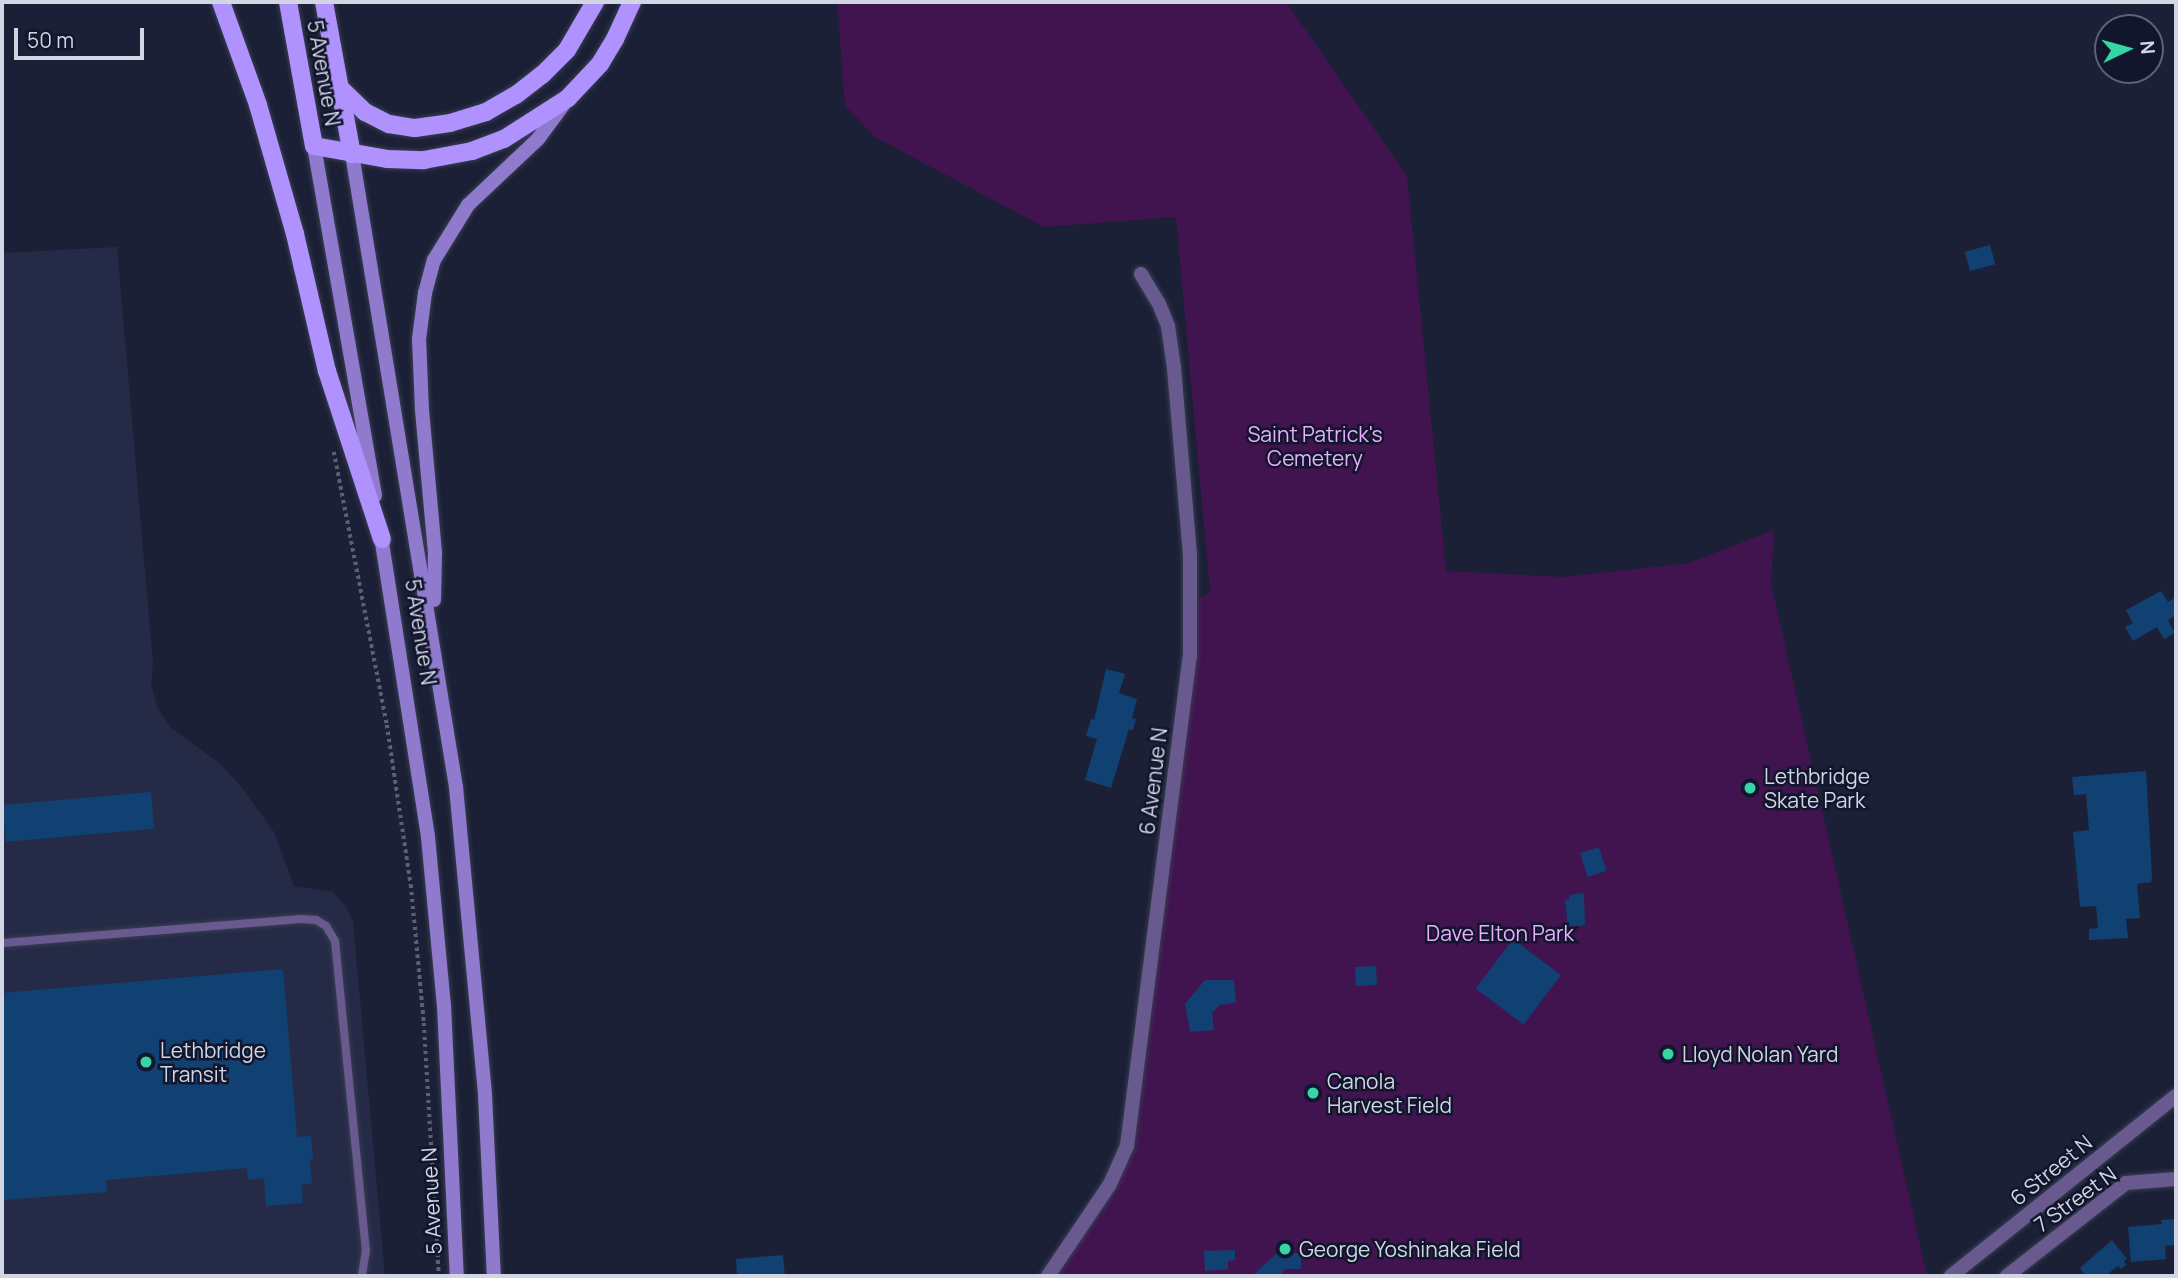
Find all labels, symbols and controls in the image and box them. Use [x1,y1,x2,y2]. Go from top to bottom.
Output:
scale bar [18,14,147,58]
north arrow [2094,14,2164,84]
street label: 5 Avenue N [302,18,346,128]
text: 50 m [27,26,74,54]
text: N [2134,39,2161,55]
park label: Saint Patrick's Cemetery [1247,421,1383,471]
street label: 5 Avenue N [400,577,442,687]
street label: 6 Avenue N [1134,726,1172,836]
place label: Lethbridge Skate Park [1764,763,1870,813]
marker: Lethbridge Skate Park [1742,780,1758,796]
park label: Dave Elton Park [1426,920,1574,946]
place label: Lethbridge Transit [160,1037,266,1087]
place label: Lloyd Nolan Yard [1682,1041,1838,1067]
marker: Lloyd Nolan Yard [1660,1046,1676,1062]
marker: Lethbridge Transit [138,1054,154,1070]
place label: Canola Harvest Field [1327,1068,1452,1118]
marker: Canola Harvest Field [1305,1085,1321,1101]
street label: 6 Street N [2005,1130,2097,1210]
street label: 5 Avenue N [416,1147,446,1255]
street label: 7 Street N [2029,1161,2121,1237]
place label: George Yoshinaka Field [1299,1236,1521,1262]
marker: George Yoshinaka Field [1277,1241,1293,1257]

